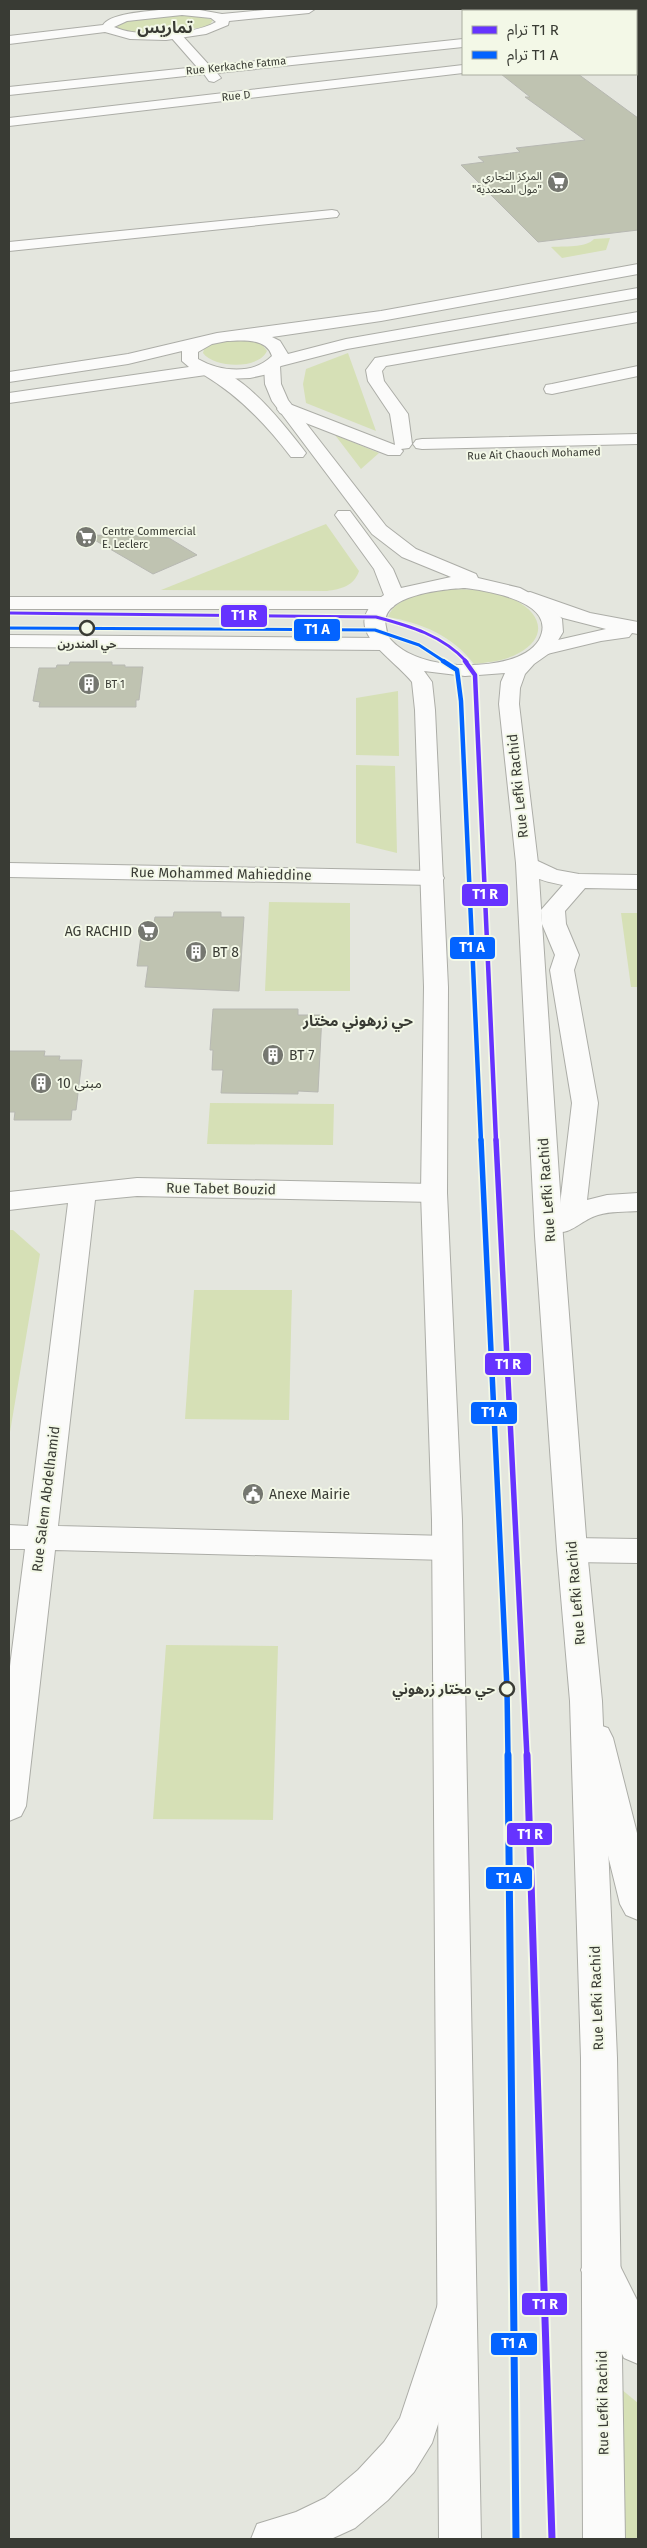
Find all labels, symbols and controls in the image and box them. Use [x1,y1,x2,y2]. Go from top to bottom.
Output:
legend [462,10,637,75]
district label: تماريس [137,18,193,37]
text: ترام T1 R [507,21,559,41]
text: ترام T1 A [507,46,559,66]
street label: Rue Kerkache Fatma [185,54,287,78]
street label: Rue D [221,88,251,104]
place label: المركز التجاري "مول المحمدية" [472,170,542,196]
supermarket icon: المركز التجاري "مول المحمدية" [546,170,570,194]
street label: Rue Ait Chaouch Mohamed [467,445,601,463]
supermarket icon: Centre Commercial E. Leclerc [74,525,98,549]
place label: Centre Commercial E. Leclerc [102,525,196,551]
line badge: T1 R [220,604,268,628]
text: T1 R [231,607,257,624]
line badge: T1 A [293,618,341,642]
marker: حي المندرين [79,620,95,636]
text: T1 A [304,621,330,638]
place label: حي المندرين [58,638,117,653]
building icon: BT 1 [77,672,101,696]
place label: BT 1 [105,678,125,691]
street label: Rue Lefki Rachid [504,733,532,839]
street label: Rue Mohammed Mahieddine [130,864,312,884]
line badge: T1 R [461,883,509,907]
text: T1 R [472,886,498,903]
supermarket icon: AG RACHID [136,919,160,943]
place label: AG RACHID [65,923,132,940]
line badge: T1 A [449,936,496,960]
text: T1 A [459,939,485,956]
building icon: BT 8 [184,940,208,964]
place label: BT 8 [212,944,239,961]
district label: حي زرهوني مختار [302,1012,414,1032]
building icon: BT 7 [261,1043,285,1067]
place label: BT 7 [289,1047,314,1064]
building icon: مبنى 10 [29,1071,53,1095]
place label: مبنى 10 [57,1075,102,1092]
street label: Rue Lefki Rachid [535,1137,559,1243]
street label: Rue Tabet Bouzid [166,1180,276,1198]
line badge: T1 R [484,1352,532,1376]
text: T1 R [495,1356,521,1373]
line badge: T1 A [470,1401,518,1425]
text: T1 A [481,1404,507,1421]
street label: Rue Salem Abdelhamid [29,1425,63,1573]
public building icon: Anexe Mairie [241,1482,265,1506]
place label: Anexe Mairie [269,1486,350,1503]
street label: Rue Lefki Rachid [563,1540,589,1646]
place label: حي مختار زرهوني [392,1681,495,1700]
marker: حي مختار زرهوني [499,1681,515,1697]
line badge: T1 R [506,1822,553,1846]
text: T1 R [517,1826,543,1843]
line badge: T1 A [485,1866,533,1890]
text: T1 A [496,1870,522,1887]
street label: Rue Lefki Rachid [587,1945,607,2051]
line badge: T1 R [521,2292,568,2316]
text: T1 R [532,2296,558,2313]
line badge: T1 A [490,2332,538,2356]
text: T1 A [501,2335,527,2352]
street label: Rue Lefki Rachid [594,2350,612,2456]

